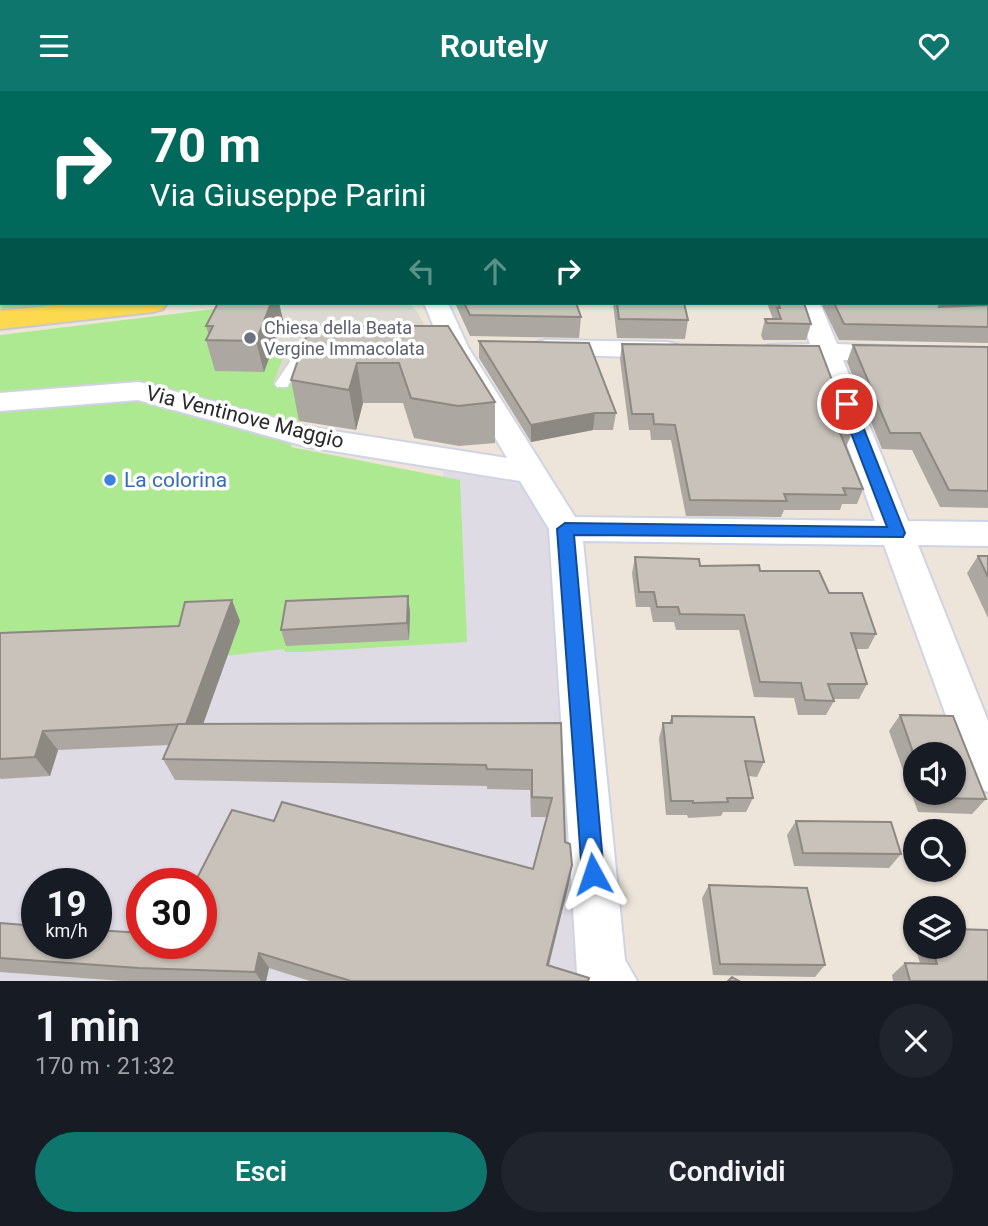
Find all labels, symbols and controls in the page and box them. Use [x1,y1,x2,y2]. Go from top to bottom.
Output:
icon: menu [35,27,73,65]
text: Routely [440,27,548,65]
icon: heart [915,27,953,65]
text: 70 m [150,117,261,174]
icon: right [35,119,126,210]
text: Via Giuseppe Parini [150,176,427,214]
icon: left [403,252,441,290]
icon: ahead [476,252,514,290]
icon: right [549,252,587,290]
place label: Chiesa della Beata Vergine Immacolata [264,317,425,359]
marker: Chiesa della Beata Vergine Immacolata [242,330,258,346]
pin [817,374,877,434]
street label: Via Ventinove Maggio [144,381,346,453]
icon: arrive [828,385,866,423]
place label: La colorina [124,468,227,492]
marker: La colorina [102,472,118,488]
map controls [903,742,966,959]
button: sound [903,742,966,805]
button: search [903,819,966,882]
position arrow [556,837,630,911]
speed limit sign: 30 [126,868,217,959]
text: 19 [46,884,87,925]
button: layers [903,896,966,959]
text: km/h [45,920,88,941]
text: 1 min [35,1002,140,1051]
button: close [879,1004,953,1078]
text: 170 m · 21:32 [35,1053,174,1080]
button: Esci [35,1132,487,1212]
button: Condividi [501,1132,953,1212]

